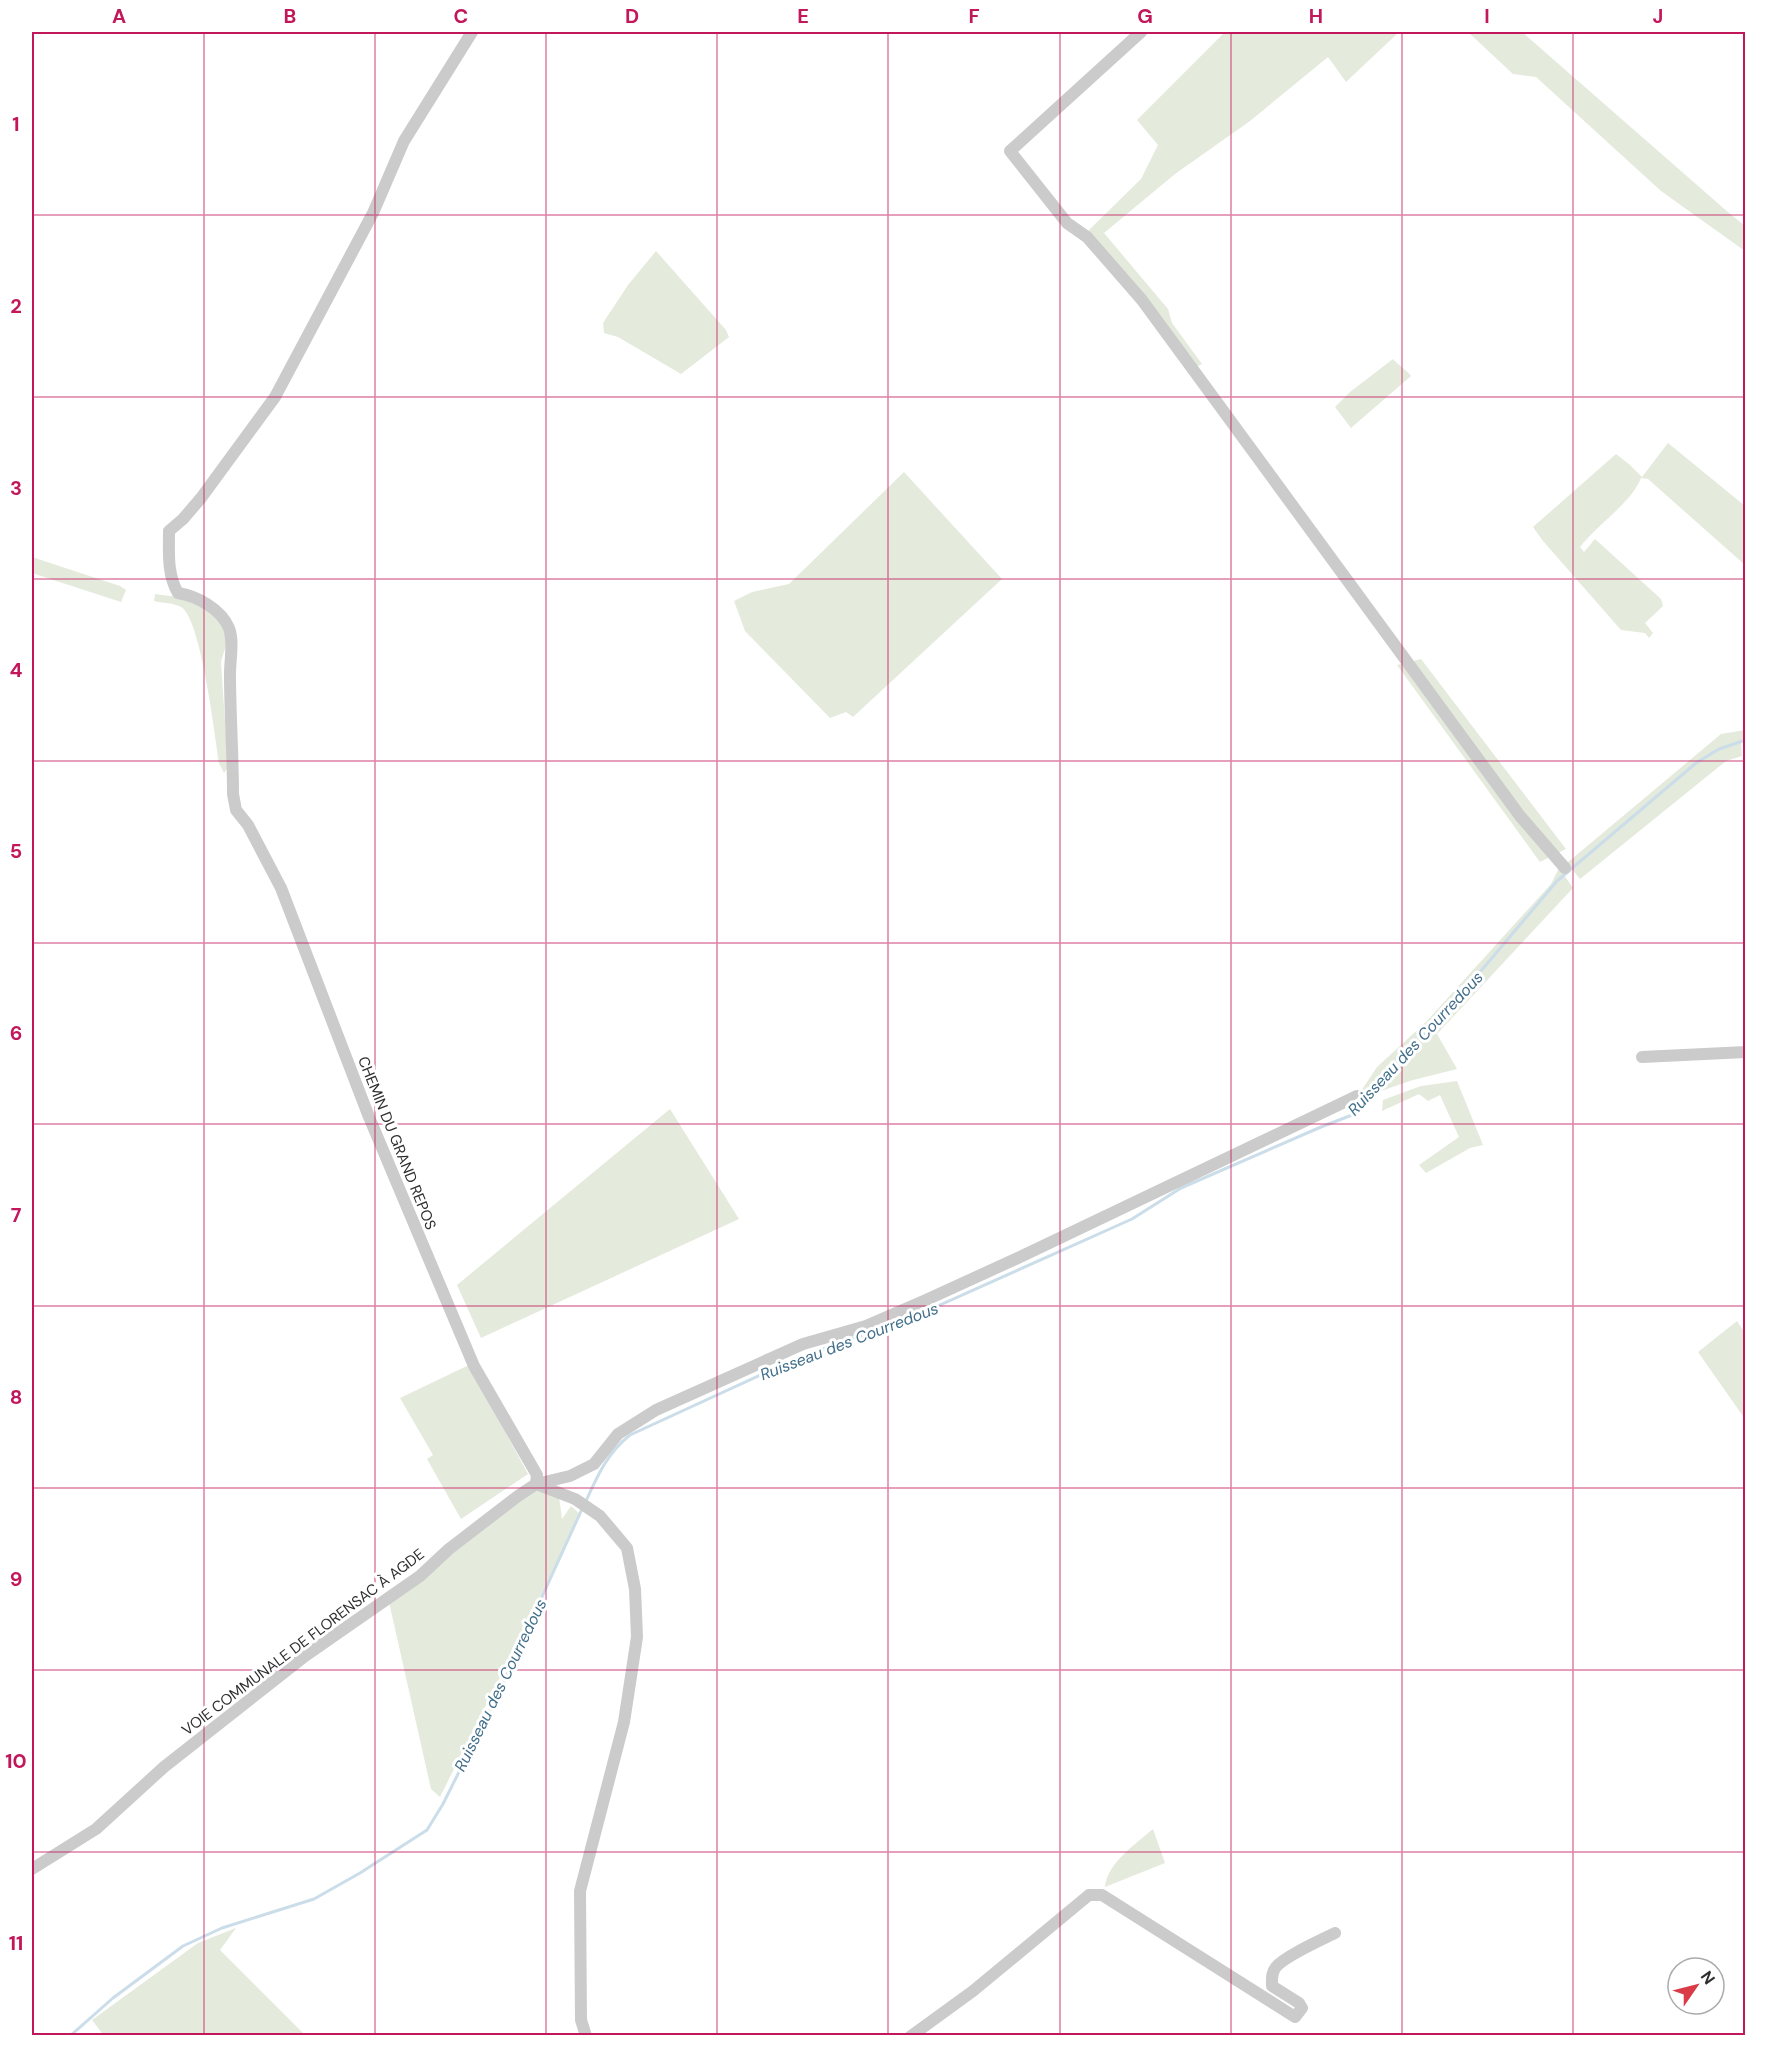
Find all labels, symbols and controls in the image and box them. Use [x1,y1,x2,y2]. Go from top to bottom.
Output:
text: A [112,3,126,29]
text: B [284,3,296,29]
text: C [454,3,468,29]
text: D [625,3,639,29]
text: E [797,3,809,29]
text: F [968,3,980,29]
text: G [1137,3,1153,29]
text: H [1309,3,1323,29]
text: I [1484,3,1490,29]
text: J [1653,3,1663,29]
text: 1 [12,111,20,137]
text: 2 [10,293,22,319]
text: 3 [10,475,22,501]
text: 4 [10,657,23,683]
text: 5 [10,838,22,864]
water label: Ruisseau des Courredous [1343,967,1488,1120]
text: 6 [10,1020,22,1046]
street label: CHEMIN DU GRAND REPOS [353,1053,441,1233]
text: 7 [11,1202,22,1228]
water label: Ruisseau des Courredous [757,1298,941,1385]
text: 8 [10,1384,22,1410]
street label: VOIE COMMUNALE DE FLORENSAC À AGDE [178,1544,428,1740]
text: 9 [10,1566,22,1592]
water label: Ruisseau des Courredous [449,1595,551,1775]
text: 10 [5,1748,27,1774]
text: 11 [9,1930,23,1956]
north arrow [1666,1956,1726,2016]
text: N [1696,1967,1720,1988]

